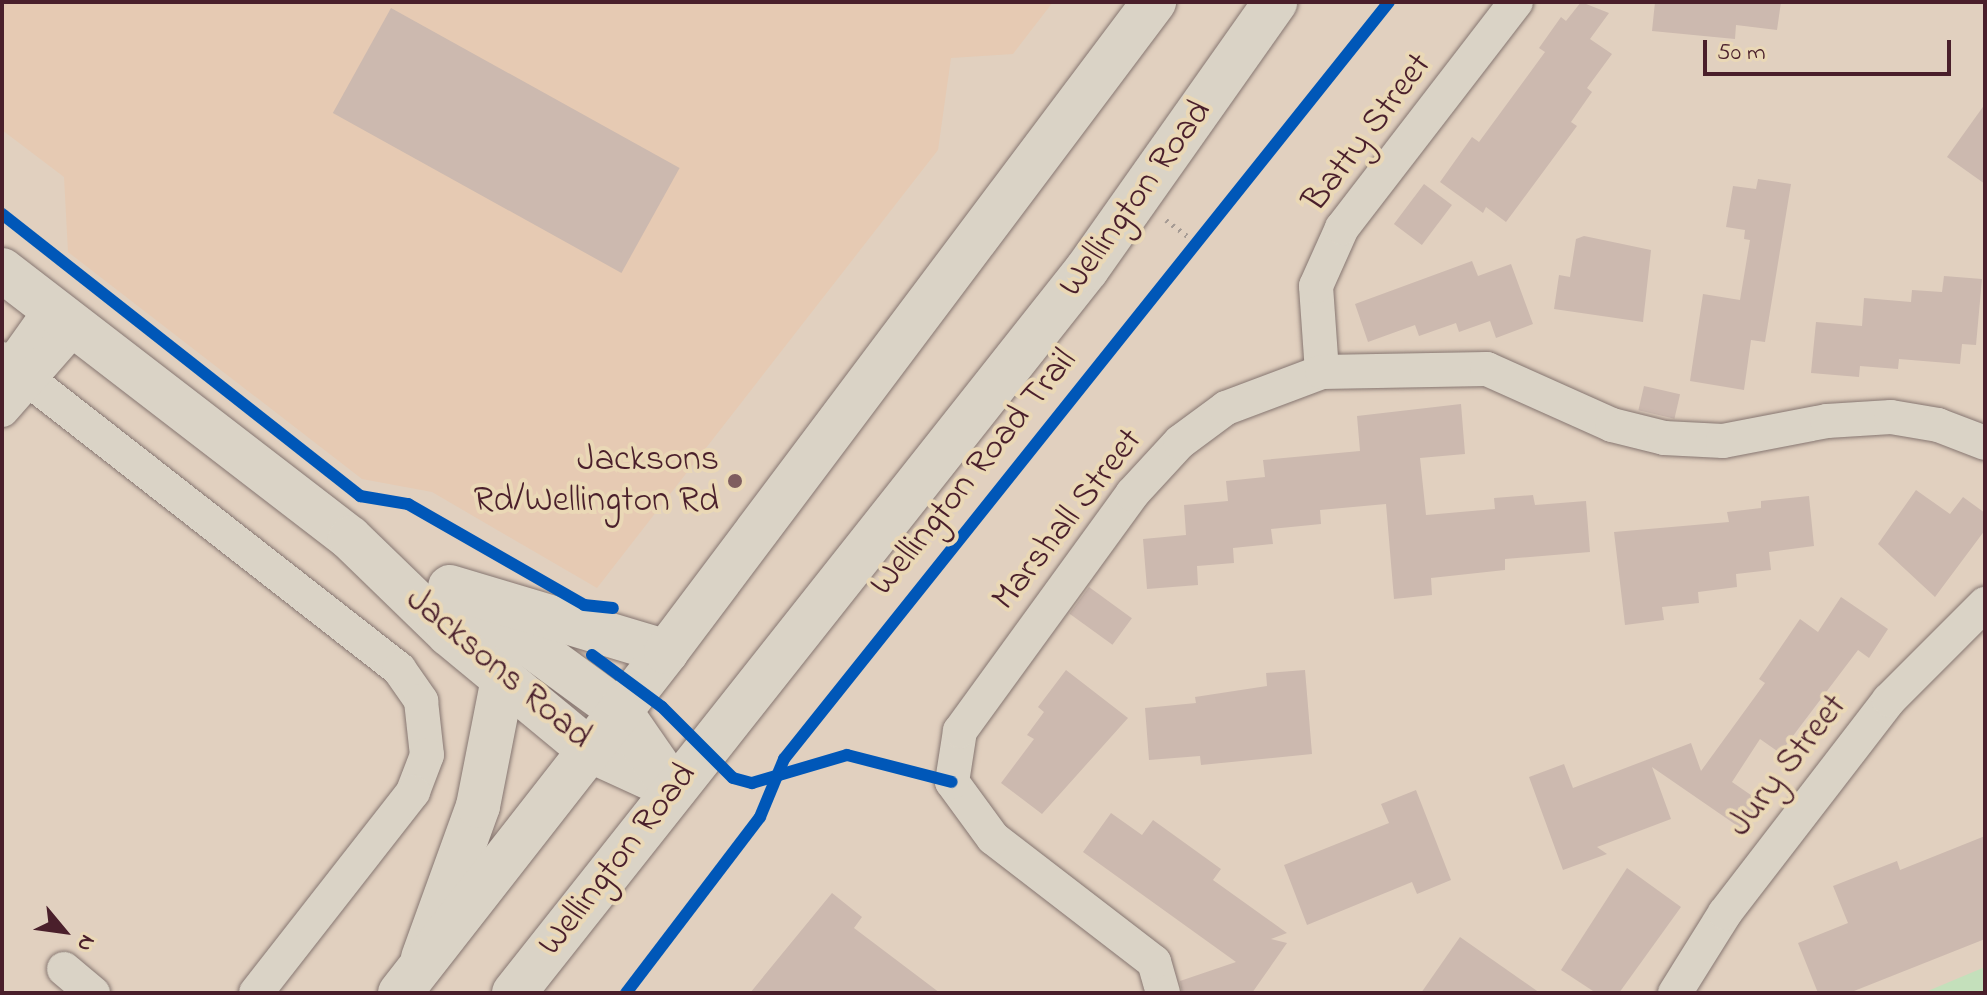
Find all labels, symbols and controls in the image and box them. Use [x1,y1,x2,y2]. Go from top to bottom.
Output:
scale bar [1707,24,1955,74]
text: 50 m [1717,36,1766,71]
street label: Batty Street [1294,45,1442,221]
street label: Wellington Road [1050,92,1222,306]
street label: Wellington Road Trail [861,341,1087,605]
street label: Marshall Street [984,420,1152,620]
place label: Jacksons Rd/Wellington Rd [473,438,719,523]
marker: Jacksons Rd/Wellington Rd [726,472,744,490]
street label: Jacksons Road [396,579,600,759]
street label: Jury Street [1719,686,1857,846]
street label: Wellington Road [529,755,707,965]
north arrow [24,891,104,971]
text: N [67,928,103,957]

